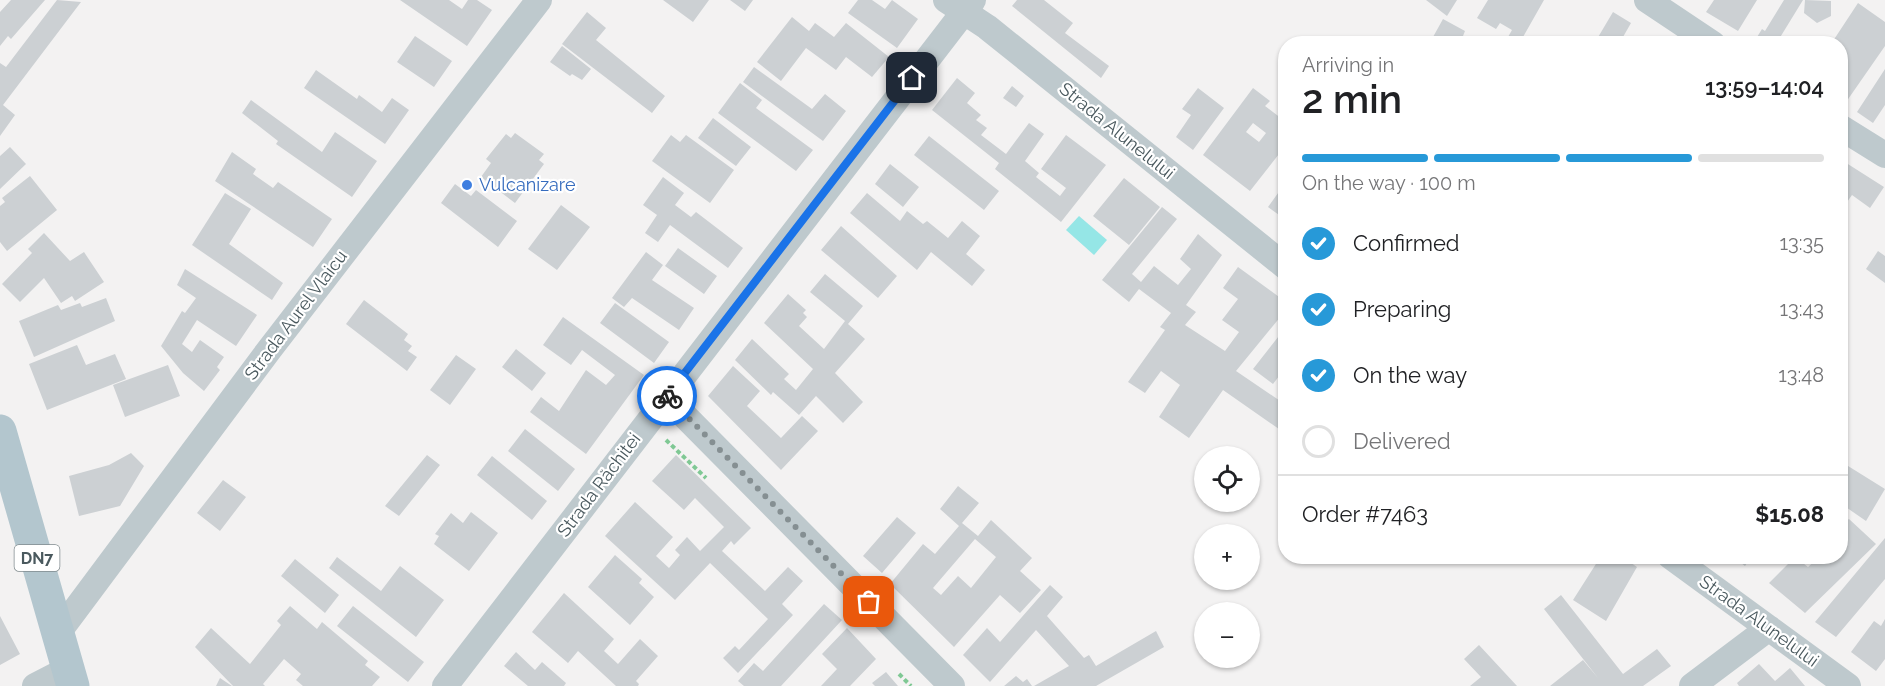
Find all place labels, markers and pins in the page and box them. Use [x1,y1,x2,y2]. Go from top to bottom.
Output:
pin [886,52,937,103]
place label: Vulcanizare [479,174,576,195]
marker: Vulcanizare [460,178,474,192]
pin [843,576,894,627]

